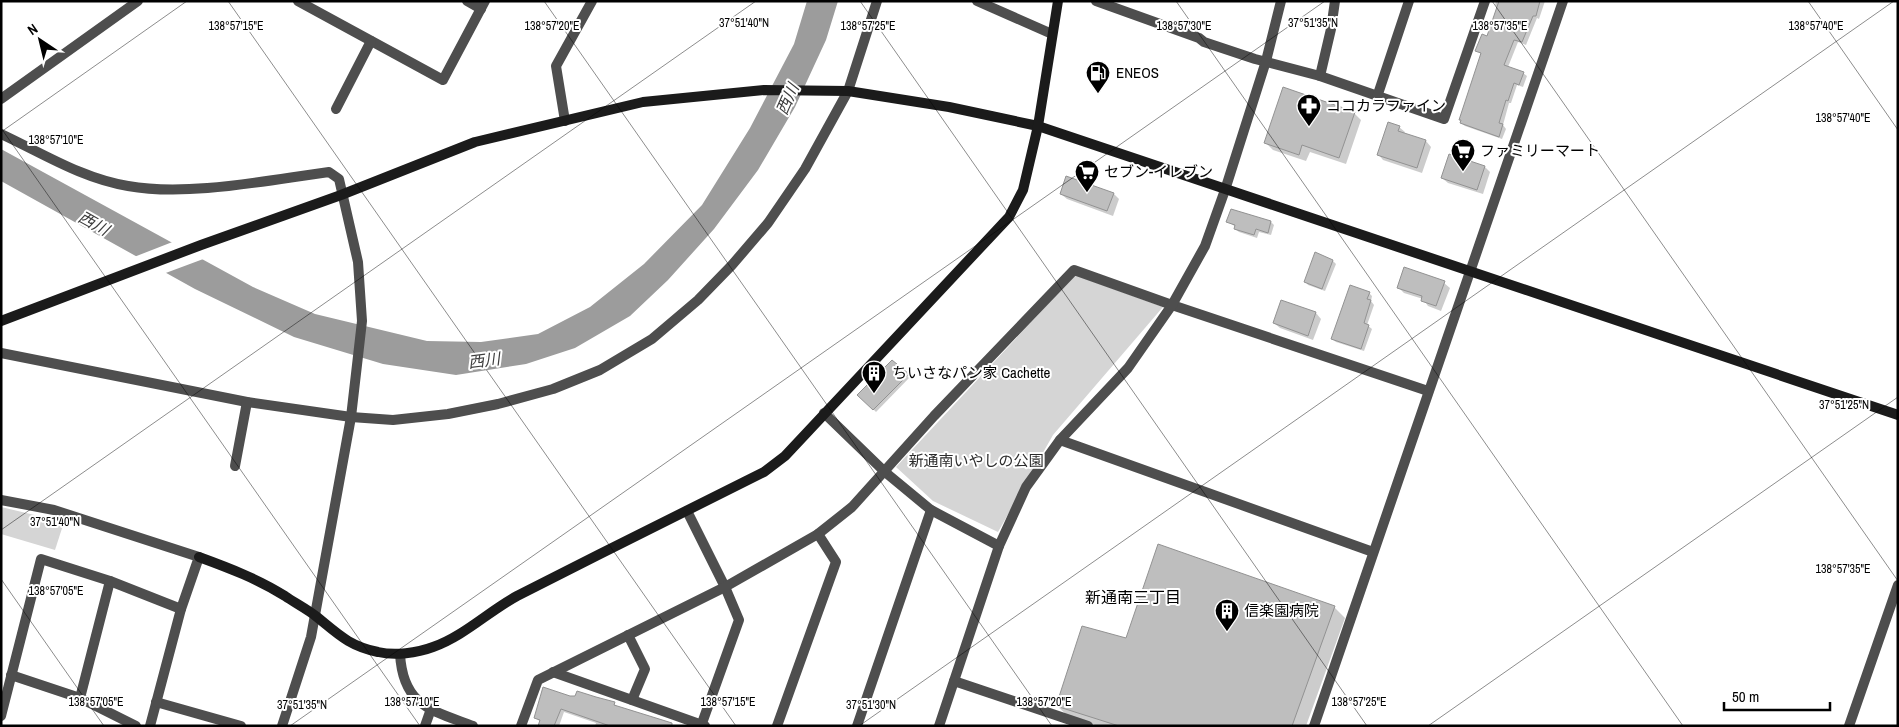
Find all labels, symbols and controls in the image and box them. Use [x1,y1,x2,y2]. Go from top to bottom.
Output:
north arrow [15,15,65,65]
text: 37°51'40"N [719,15,769,31]
text: 37°51'35"N [1288,15,1338,31]
text: 138°57'15"E [208,18,264,34]
text: 138°57'20"E [524,18,580,34]
text: 138°57'25"E [840,18,896,34]
text: 138°57'30"E [1156,18,1212,34]
text: 138°57'35"E [1472,18,1528,34]
text: 138°57'40"E [1788,18,1844,34]
text: N [24,20,41,39]
fuel station icon: ENEOS [1085,60,1111,94]
place label: ENEOS [1116,62,1159,83]
water label: 西川 [770,78,804,118]
pharmacy icon: ココカラファイン [1296,93,1322,127]
place label: ココカラファイン [1326,95,1446,116]
text: 138°57'40"E [1815,110,1871,126]
text: 138°57'10"E [28,132,84,148]
supermarket icon: ファミリーマート [1450,138,1476,172]
place label: ファミリーマート [1480,140,1600,161]
supermarket icon: セブン-イレブン [1074,159,1100,193]
place label: セブン-イレブン [1104,161,1213,182]
water label: 西川 [75,206,115,241]
water label: 西川 [467,347,503,373]
building icon: ちいさなパン家 Cachette [861,360,887,394]
place label: ちいさなパン家 Cachette [892,362,1051,383]
text: 37°51'25"N [1819,397,1869,413]
park label: 新通南いやしの公園 [908,450,1044,471]
text: 37°51'40"N [30,514,80,530]
text: 138°57'35"E [1815,561,1871,577]
text: 138°57'05"E [28,583,84,599]
district label: 新通南三丁目 [1085,586,1181,608]
building icon: 信楽園病院 [1214,598,1240,632]
place label: 信楽園病院 [1244,600,1319,621]
scale bar [1724,680,1830,712]
text: 50 m [1732,686,1759,707]
text: 138°57'05"E [68,694,124,710]
text: 138°57'10"E [384,694,440,710]
text: 138°57'15"E [700,694,756,710]
text: 138°57'20"E [1016,694,1072,710]
text: 138°57'25"E [1331,694,1387,710]
text: 37°51'35"N [277,697,327,713]
text: 37°51'30"N [846,697,896,713]

